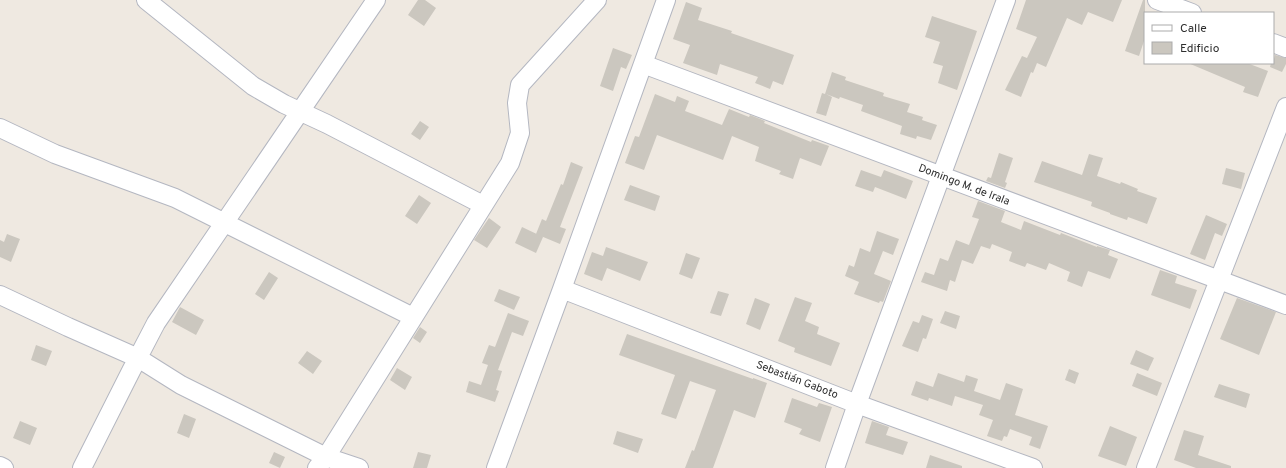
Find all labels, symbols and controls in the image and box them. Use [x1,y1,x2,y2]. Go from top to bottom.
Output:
legend [1144,12,1274,64]
text: Calle [1180,21,1207,37]
text: Edificio [1180,41,1220,57]
street label: Domingo M. de Irala [916,161,1012,209]
street label: Sebastián Gaboto [754,358,840,402]

